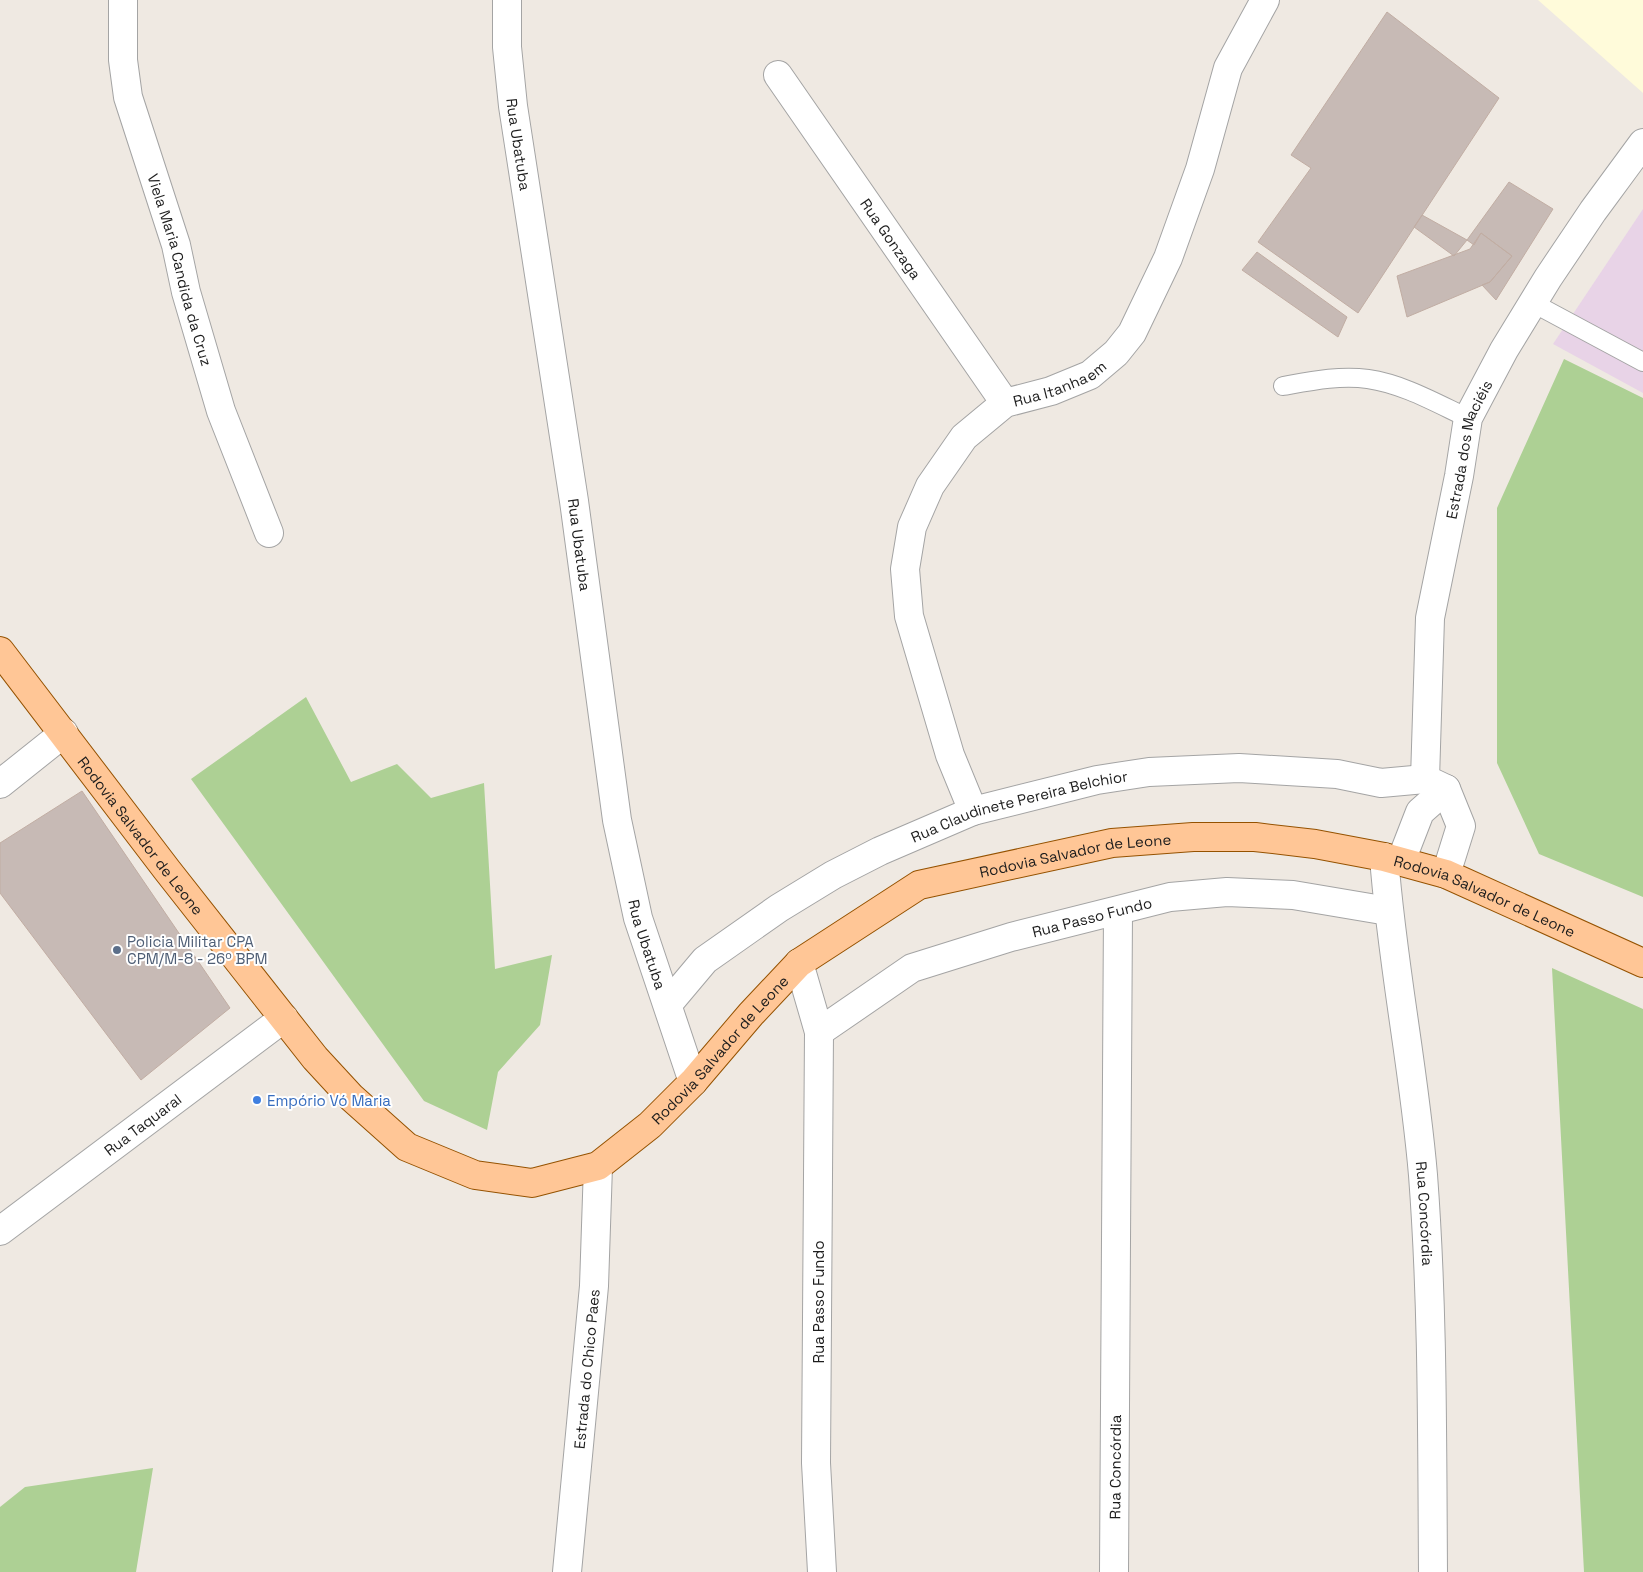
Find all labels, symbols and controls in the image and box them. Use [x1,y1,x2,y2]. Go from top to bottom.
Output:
street label: Rua Ubatuba [503,97,535,192]
street label: Viela Maria Candida da Cruz [144,171,217,368]
street label: Rua Gonzaga [857,195,926,283]
street label: Rua Itanhaem [1011,356,1110,410]
street label: Estrada dos Maciéis [1441,376,1496,521]
street label: Rua Ubatuba [564,497,596,593]
street label: Rodovia Salvador de Leone [74,752,208,918]
street label: Rua Claudinete Pereira Belchior [908,766,1129,846]
street label: Rodovia Salvador de Leone [978,829,1172,881]
street label: Rodovia Salvador de Leone [1392,851,1579,941]
street label: Rua Passo Fundo [1030,892,1154,941]
street label: Rua Ubatuba [625,898,671,992]
place label: Policia Militar CPA CPM/M-8 - 26º BPM [127,932,268,968]
marker: Policia Militar CPA CPM/M-8 - 26º BPM [111,944,123,956]
street label: Rodovia Salvador de Leone [647,971,792,1128]
street label: Rua Taquaral [100,1089,185,1159]
place label: Empório Vó Maria [267,1091,391,1110]
marker: Empório Vó Maria [251,1094,263,1106]
street label: Rua Concórdia [1412,1160,1438,1267]
street label: Rua Passo Fundo [809,1241,828,1363]
street label: Estrada do Chico Paes [569,1288,603,1450]
street label: Rua Concórdia [1105,1414,1124,1520]

